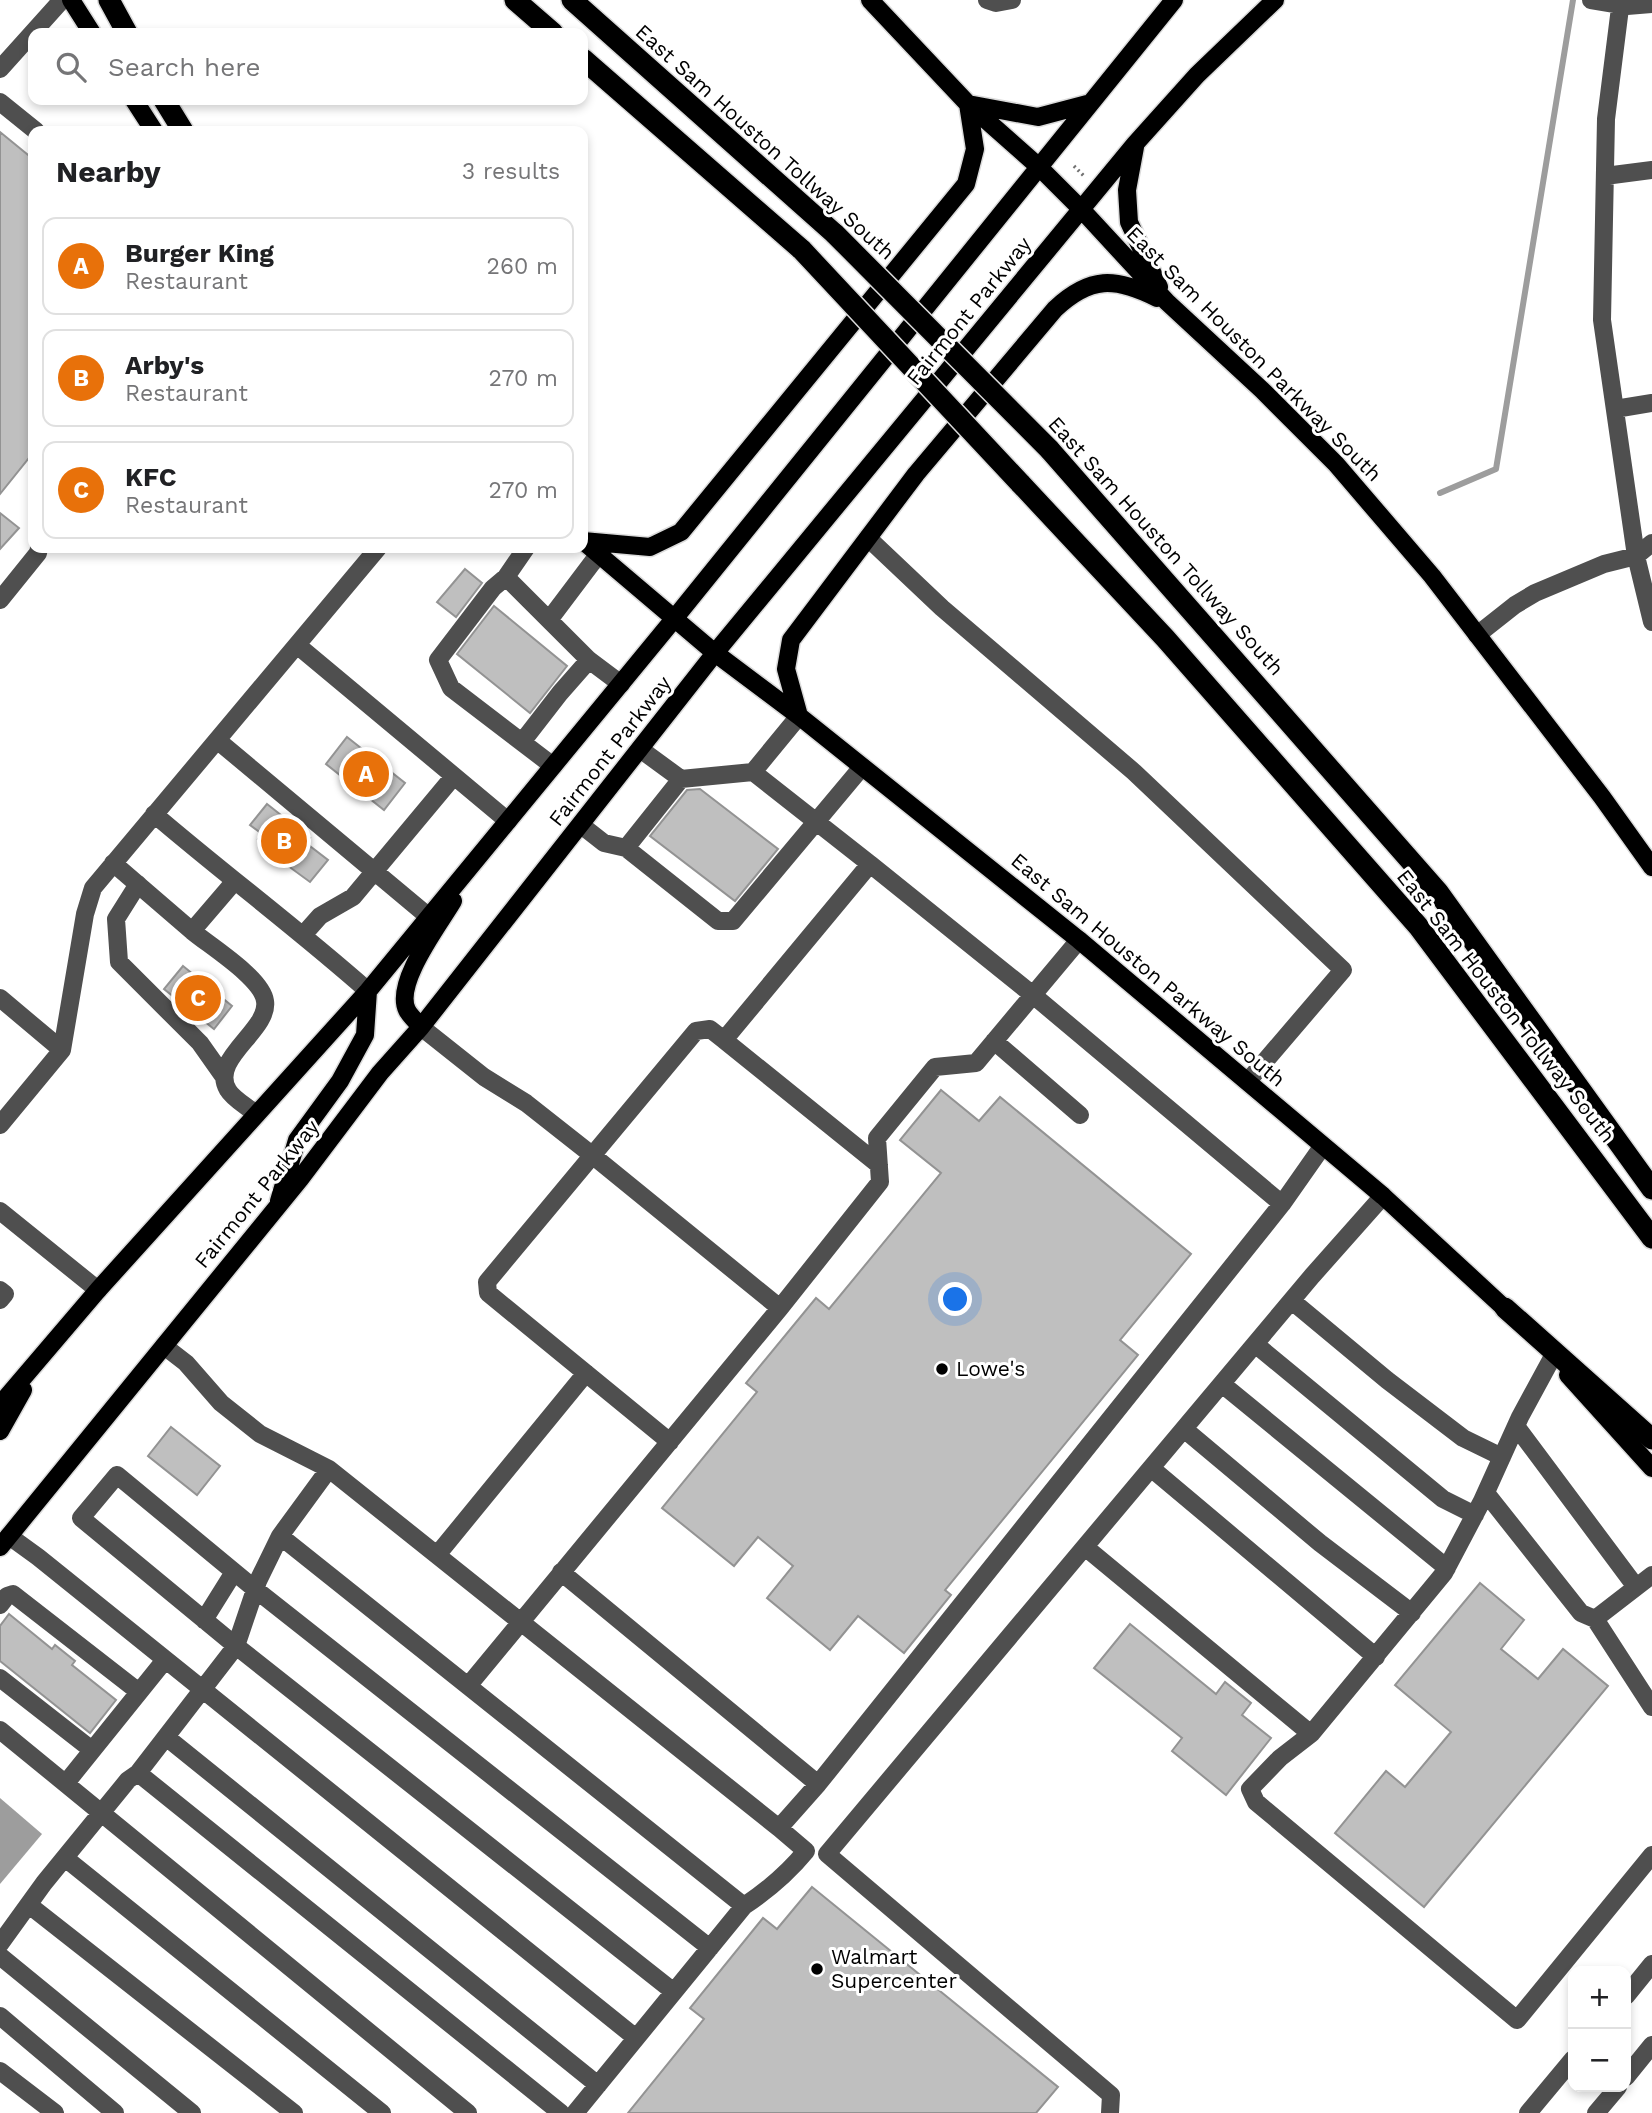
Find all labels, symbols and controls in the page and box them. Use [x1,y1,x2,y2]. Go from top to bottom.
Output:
street label: East Sam Houston Tollway South [631,19,900,265]
search box [28,28,588,105]
icon: search [52,48,90,86]
text: Search here [108,52,260,82]
text: Nearby [56,154,161,189]
text: 3 results [462,158,560,185]
street label: East Sam Houston Parkway South [1122,221,1387,486]
street label: Fairmont Parkway [901,231,1036,390]
text: Burger King [125,238,274,268]
text: A [73,253,89,280]
text: 260 m [487,253,558,280]
text: Restaurant [125,268,248,295]
text: Arby's [125,350,204,380]
text: B [73,365,89,392]
text: 270 m [489,365,558,392]
text: Restaurant [125,380,248,407]
street label: East Sam Houston Tollway South [1043,411,1289,680]
text: KFC [125,462,177,492]
text: C [73,477,89,504]
text: 270 m [489,477,558,504]
text: Restaurant [125,492,248,519]
street label: Fairmont Parkway [543,670,676,831]
pin: A [343,748,389,800]
pin: B [261,815,307,867]
street label: East Sam Houston Parkway South [1006,848,1290,1092]
street label: East Sam Houston Tollway South [1392,864,1621,1147]
pin: C [175,972,221,1024]
street label: Fairmont Parkway [189,1114,324,1273]
your location [938,1282,972,1316]
place label: Lowe's [956,1356,1025,1381]
marker: Lowe's [934,1361,950,1377]
place label: Walmart Supercenter [831,1944,957,1993]
marker: Walmart Supercenter [809,1961,825,1977]
map controls [1568,1966,1631,2092]
button: + [1568,1966,1631,2029]
button: − [1568,2029,1631,2092]

